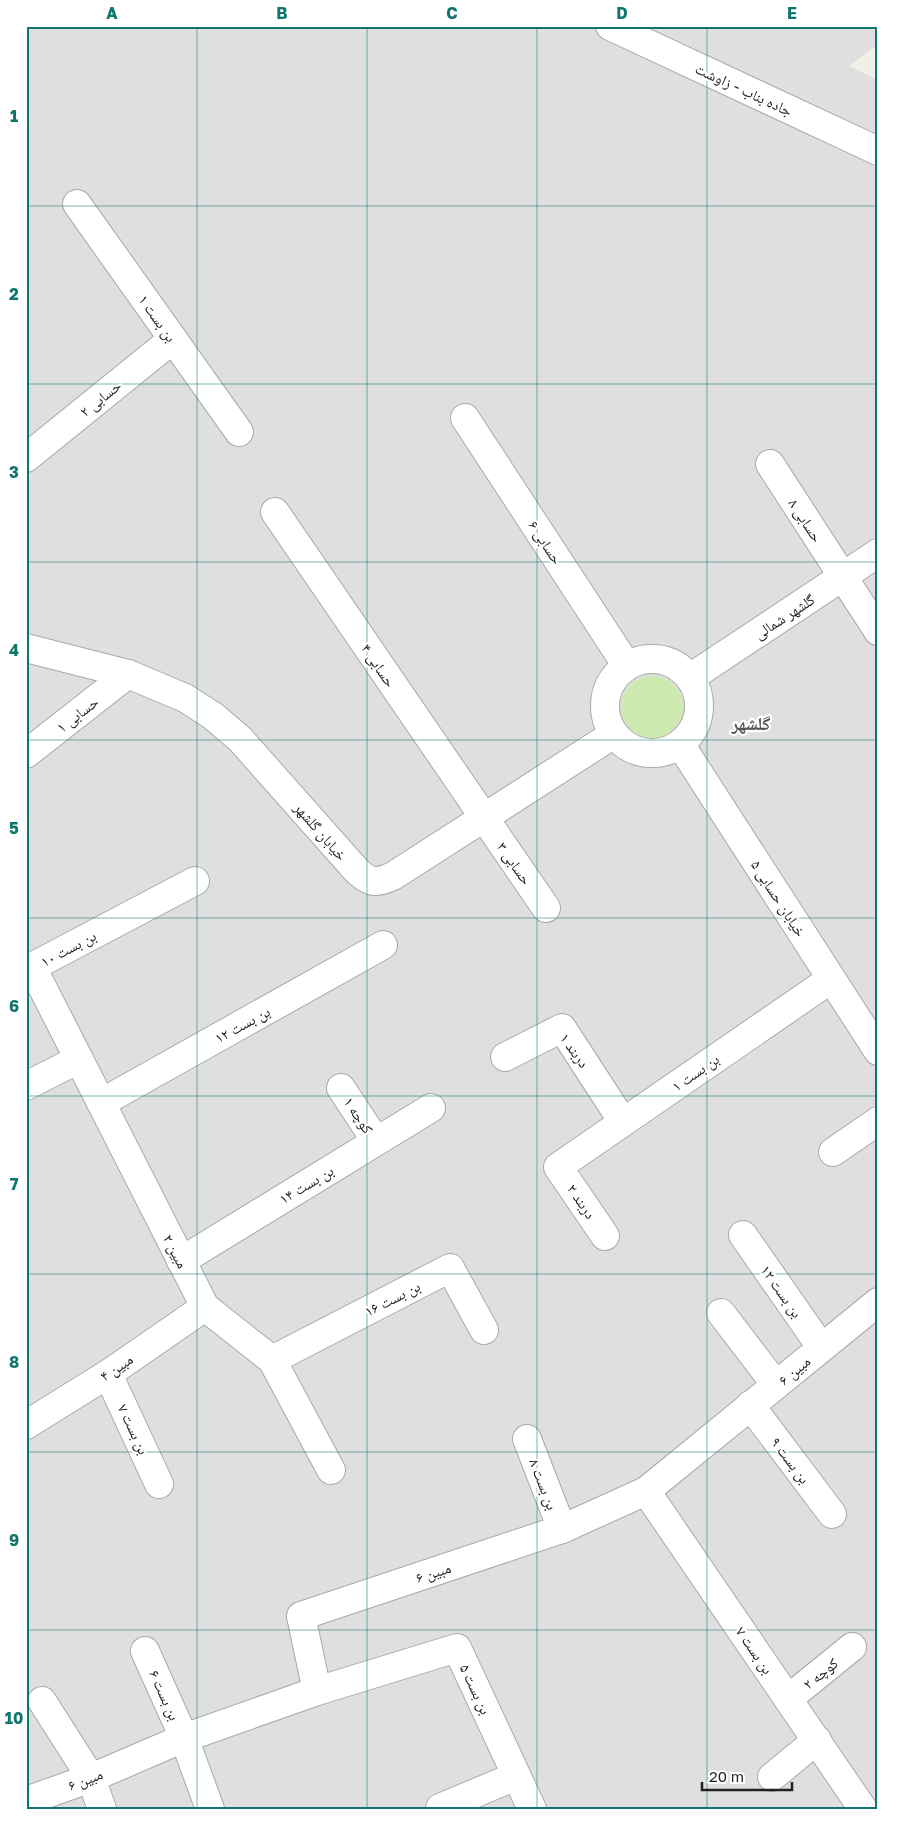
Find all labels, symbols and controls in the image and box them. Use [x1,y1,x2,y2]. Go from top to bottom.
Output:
text: A [106,3,118,23]
text: B [276,3,288,23]
text: C [446,3,458,23]
text: D [616,3,628,23]
text: E [787,3,797,23]
street label: جاده بناب - زاوشت [692,59,796,120]
text: 1 [10,106,18,126]
text: 2 [9,284,19,304]
street label: بن بست ۱ [134,291,181,346]
street label: حسابی ۲ [76,376,126,422]
text: 3 [9,462,19,482]
street label: حسابی ۸ [784,495,827,547]
street label: حسابی ۶ [524,517,567,569]
street label: گلشهر شمالی [750,590,819,644]
text: 4 [9,640,19,660]
street label: حسابی ۴ [356,640,400,692]
street label: حسابی ۱ [52,692,103,738]
district label: گلشهر [730,712,771,734]
street label: خیابان گلشهر [289,798,351,865]
text: 5 [9,818,19,838]
street label: حسابی ۳ [492,838,536,889]
street label: خیابان حسابی ۵ [746,856,811,941]
street label: بن بست ۱۰ [37,926,100,972]
text: 6 [9,996,19,1016]
street label: بن بست ۱۲ [211,1002,274,1048]
street label: دربند ۱ [556,1029,593,1071]
street label: بن بست ۱ [668,1049,723,1096]
street label: کوچه ۱ [340,1093,377,1137]
street label: بن بست ۱۴ [276,1161,337,1209]
text: 7 [10,1174,19,1194]
street label: دربند ۲ [563,1180,600,1222]
street label: مبین ۲ [158,1231,192,1272]
street label: بن بست ۱۲ [756,1261,807,1322]
street label: بن بست ۱۶ [361,1276,424,1321]
street label: مبین ۴ [96,1349,137,1386]
street label: مبین ۶ [774,1351,815,1390]
text: 8 [9,1352,19,1372]
street label: بن بست ۷ [113,1401,153,1458]
street label: بن بست ۹ [766,1433,814,1488]
street label: بن بست ۸ [524,1456,562,1513]
text: 9 [9,1530,19,1550]
street label: مبین ۶ [413,1558,454,1588]
street label: بن بست ۷ [731,1623,777,1678]
street label: کوچه ۲ [799,1653,842,1693]
street label: بن بست ۵ [455,1661,495,1718]
street label: بن بست ۶ [144,1667,184,1724]
text: 10 [5,1708,23,1728]
scale bar [702,1760,792,1792]
street label: مبین ۶ [65,1764,106,1796]
text: 20 m [709,1767,744,1785]

